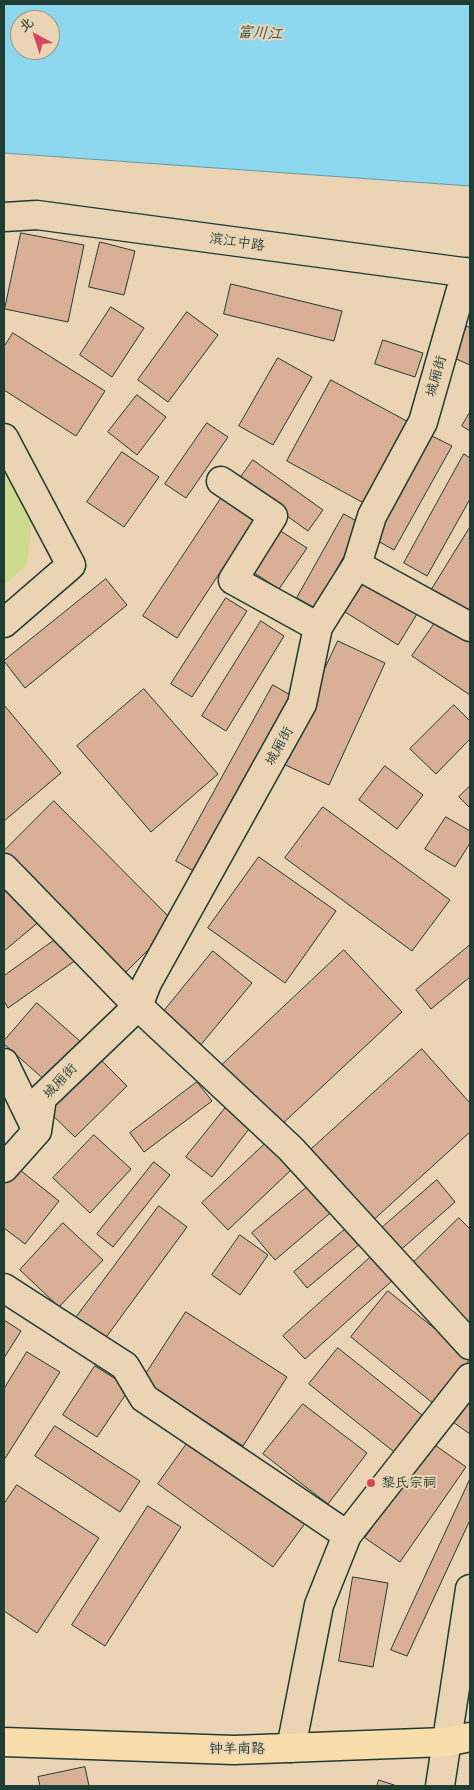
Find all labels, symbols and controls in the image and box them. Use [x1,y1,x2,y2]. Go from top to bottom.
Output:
north arrow [10,10,60,60]
text: 北 [14,12,37,36]
water label: 富川江 [237,23,283,43]
street label: 滨江中路 [208,230,266,254]
street label: 城厢街 [422,353,450,399]
street label: 城厢街 [261,724,297,768]
street label: 城厢街 [40,1060,80,1102]
place label: 黎氏宗祠 [381,1475,437,1491]
marker: 黎氏宗祠 [365,1477,377,1489]
street label: 钟羊南路 [209,1741,265,1757]

